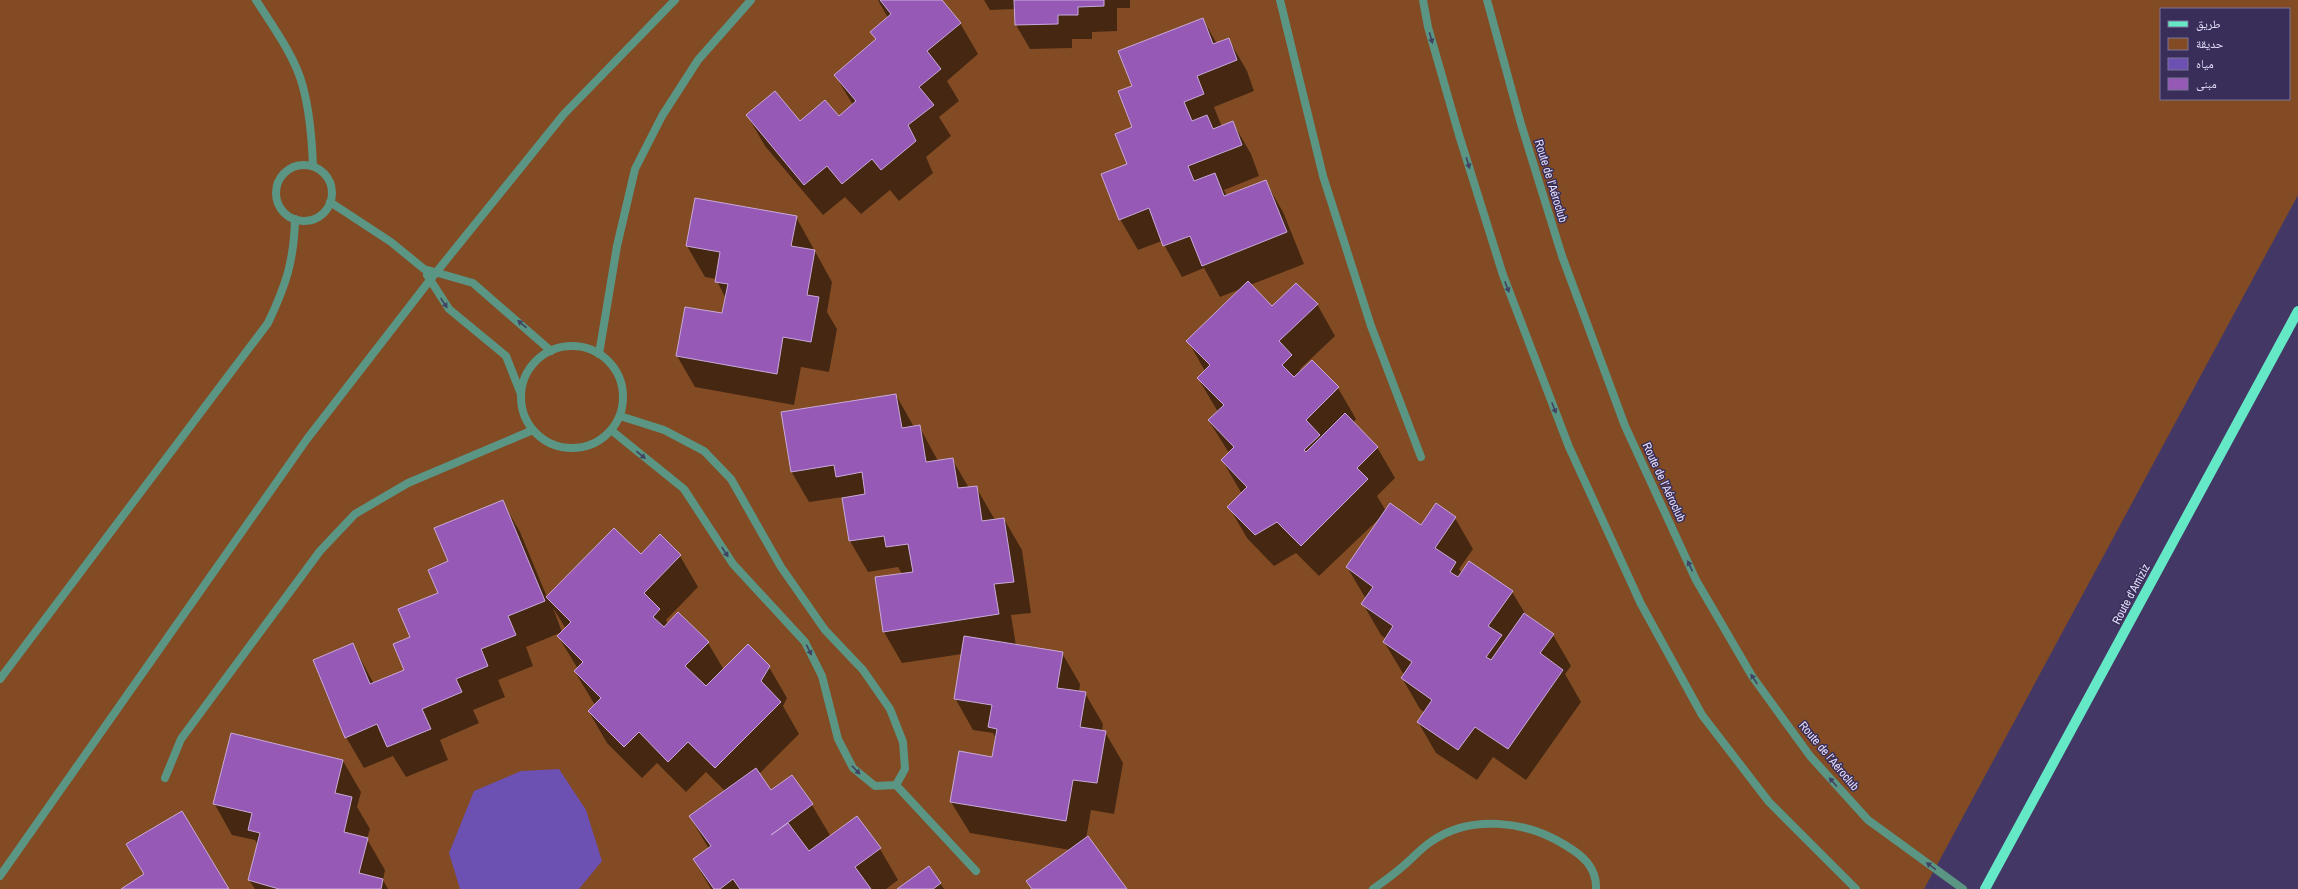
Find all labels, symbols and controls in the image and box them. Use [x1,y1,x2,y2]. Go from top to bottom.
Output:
legend [2160,8,2290,100]
text: طريق [2196,16,2221,32]
one-way arrow [1428,32,1434,44]
text: حديقة [2196,36,2224,52]
text: مياه [2196,56,2214,72]
text: مبنى [2196,76,2217,92]
street label: Route de l’Aéroclub [1531,138,1571,224]
one-way arrow [1465,157,1471,169]
one-way arrow [1505,281,1511,293]
one-way arrow [440,298,448,308]
one-way arrow [517,320,527,329]
one-way arrow [1551,402,1557,414]
street label: Route de l’Aéroclub [1639,440,1689,524]
one-way arrow [636,450,647,459]
one-way arrow [721,547,729,557]
one-way arrow [1687,560,1693,572]
street label: Route d'Amiziz [2108,561,2154,627]
one-way arrow [806,644,812,656]
one-way arrow [1750,673,1758,684]
street label: Route de l’Aéroclub [1795,718,1863,794]
one-way arrow [851,765,861,775]
one-way arrow [1829,776,1838,787]
one-way arrow [1926,862,1937,870]

